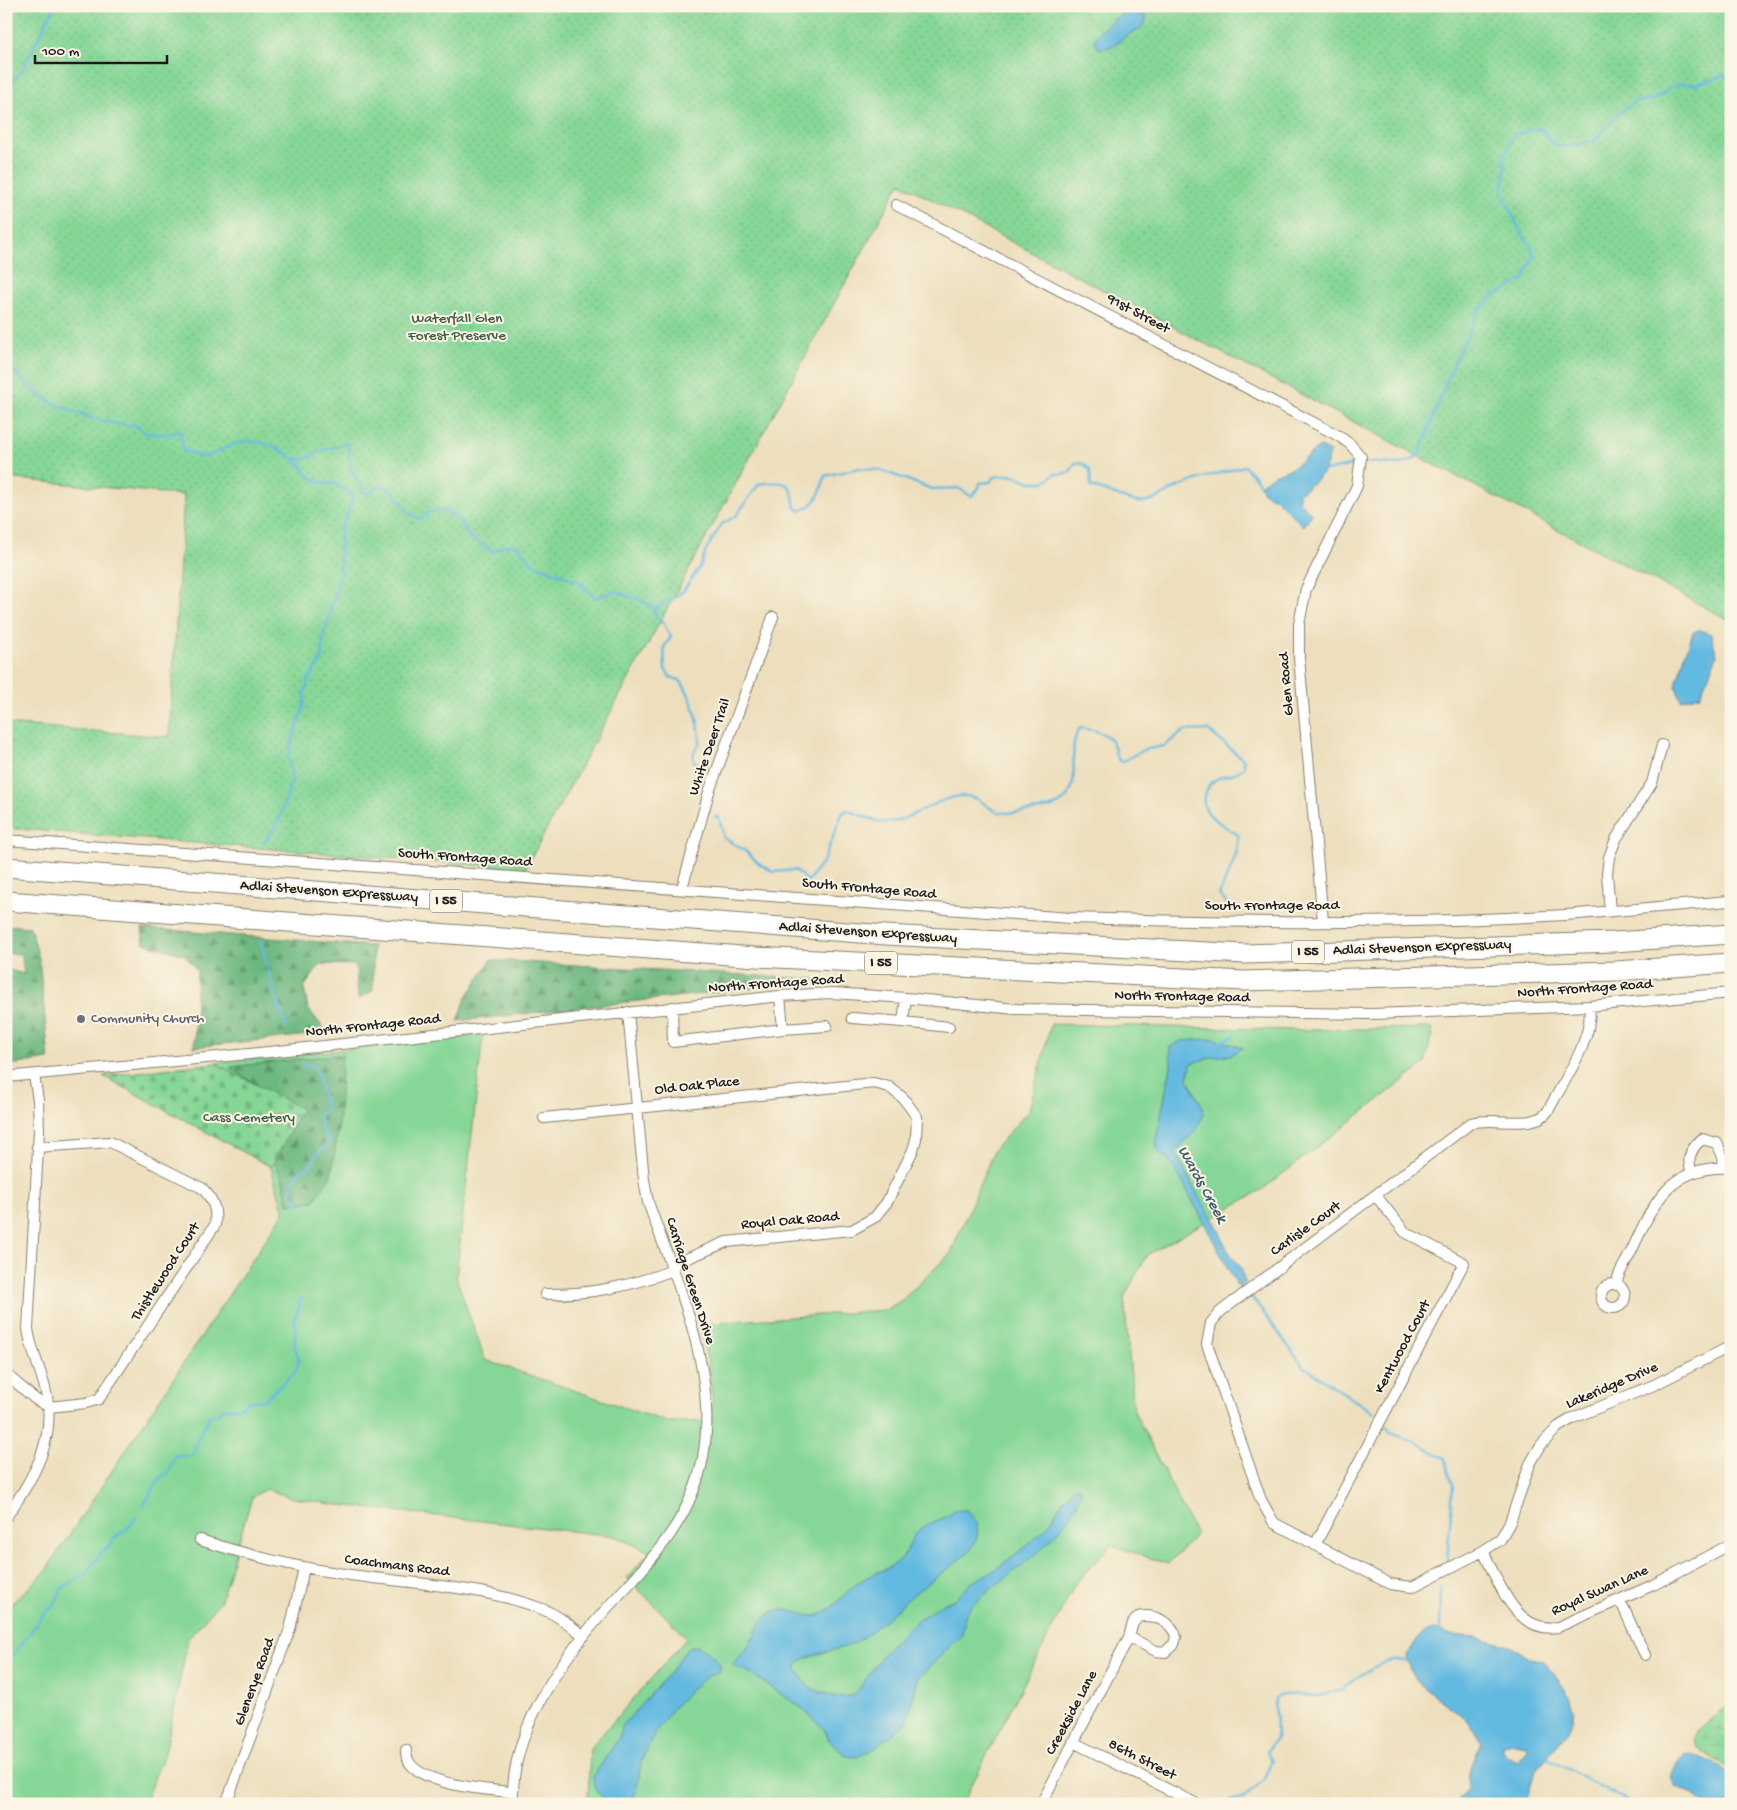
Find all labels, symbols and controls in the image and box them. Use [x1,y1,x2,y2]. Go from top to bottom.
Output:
scale bar [35,32,168,64]
text: 100 m [41,43,80,61]
street label: 91st Street [1103,289,1174,339]
park label: Waterfall Glen Forest Preserve [407,310,506,345]
street label: Glen Road [1275,650,1299,717]
street label: White Deer Trail [685,696,735,798]
street label: South Frontage Road [397,844,534,872]
street label: South Frontage Road [801,874,938,904]
street label: Adlai Stevenson Expressway [239,877,419,907]
road number: I 55 [430,889,462,912]
street label: South Frontage Road [1205,897,1340,915]
street label: Adlai Stevenson Expressway [778,918,958,948]
street label: Adlai Stevenson Expressway [1333,936,1512,960]
road number: I 55 [1292,940,1324,964]
road number: I 55 [865,951,897,974]
street label: North Frontage Road [708,970,845,998]
street label: North Frontage Road [1517,975,1654,1003]
street label: North Frontage Road [1114,987,1251,1007]
place label: Community Church [91,1010,204,1028]
street label: North Frontage Road [305,1010,443,1042]
marker: Community Church [75,1013,87,1025]
street label: Old Oak Place [654,1073,740,1099]
park label: Cass Cemetery [203,1109,296,1127]
water label: Wards Creek [1172,1143,1231,1228]
street label: Carlisle Court [1267,1196,1346,1261]
street label: Royal Oak Road [740,1208,841,1234]
street label: Carriage Green Drive [661,1215,719,1347]
street label: Thistlewood Court [127,1218,206,1325]
street label: Kentwood Court [1371,1296,1436,1397]
street label: Lakeridge Drive [1563,1358,1661,1413]
street label: Coachmans Road [344,1551,452,1581]
street label: Royal Swan Lane [1549,1561,1652,1620]
street label: Glenerye Road [231,1635,280,1728]
street label: Creekside Lane [1042,1667,1102,1758]
street label: 86th Street [1105,1735,1181,1786]

